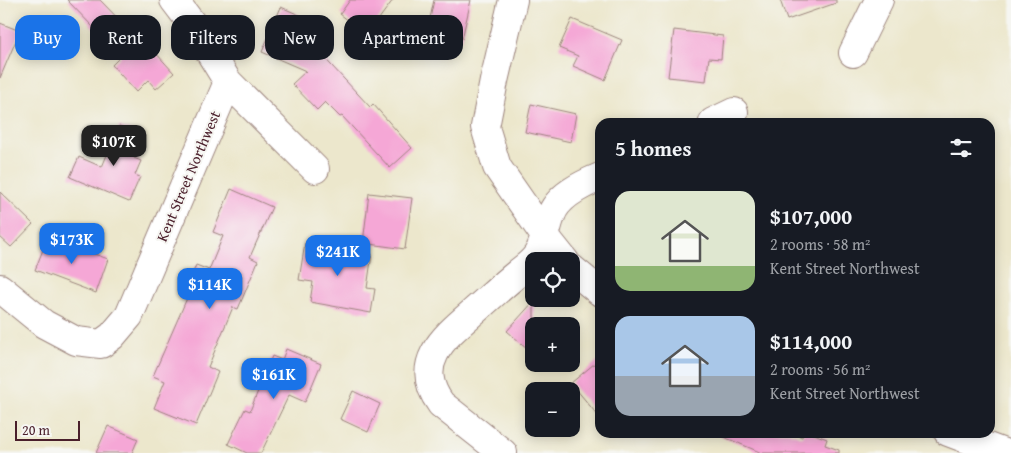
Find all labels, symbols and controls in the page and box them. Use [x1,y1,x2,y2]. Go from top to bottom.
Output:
chip: Buy [15,15,80,60]
chip: Rent [90,15,161,60]
chip: Filters [171,15,255,60]
chip: New [265,15,334,60]
chip: Apartment [344,15,463,60]
street label: Kent Street Northwest [151,107,225,245]
pin: $107K [79,124,149,167]
text: $107K [92,129,136,153]
text: 5 homes [615,133,691,164]
icon: filters [947,134,975,162]
text: $107,000 [770,201,852,232]
icon: home [655,211,715,271]
pin: $173K [37,222,107,265]
text: $173K [50,227,94,251]
text: 2 rooms · 58 m² [770,232,870,256]
pin: $241K [303,234,373,277]
text: $241K [316,239,360,263]
map controls [525,252,580,437]
button: locate [525,252,580,307]
text: Kent Street Northwest [770,256,920,280]
pin: $114K [175,268,245,310]
text: $114K [188,272,232,296]
button: + [525,317,580,372]
text: $114,000 [770,326,852,357]
icon: home [655,336,715,396]
text: 2 rooms · 56 m² [770,357,870,381]
pin: $161K [239,358,309,400]
text: $161K [252,362,296,386]
text: Kent Street Northwest [770,381,920,405]
button: − [525,382,580,437]
scale bar [15,418,80,441]
text: 20 m [22,420,50,440]

